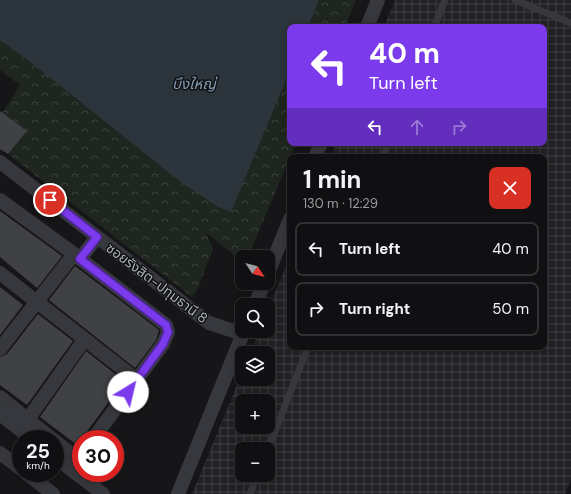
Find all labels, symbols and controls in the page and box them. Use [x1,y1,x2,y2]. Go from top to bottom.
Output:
text: 40 m [369,35,440,72]
icon: left [303,40,355,92]
text: Turn left [369,71,438,95]
water label: บึงใหญ่ [172,74,218,94]
icon: left [364,116,386,138]
icon: ahead [406,116,428,138]
icon: right [448,116,470,138]
text: 1 min [303,164,361,195]
button: close [489,167,531,209]
pin [33,183,67,217]
icon: arrive [39,189,61,211]
text: 130 m · 12:29 [303,195,378,212]
icon: left [305,238,327,260]
street label: ซอยรังสิต-ปทุมธานี 8 [103,239,211,327]
text: Turn left [339,239,400,259]
text: 40 m [492,239,529,259]
north arrow [235,250,275,290]
map controls [235,250,275,482]
button: search [235,298,275,338]
icon: right [305,298,327,320]
text: Turn right [339,299,410,319]
text: 50 m [492,299,529,319]
button: layers [235,346,275,386]
position arrow [107,371,149,413]
button: + [235,394,275,434]
speed limit sign: 30 [72,430,124,482]
text: 25 [26,438,50,464]
button: − [235,442,275,482]
text: km/h [26,459,50,472]

